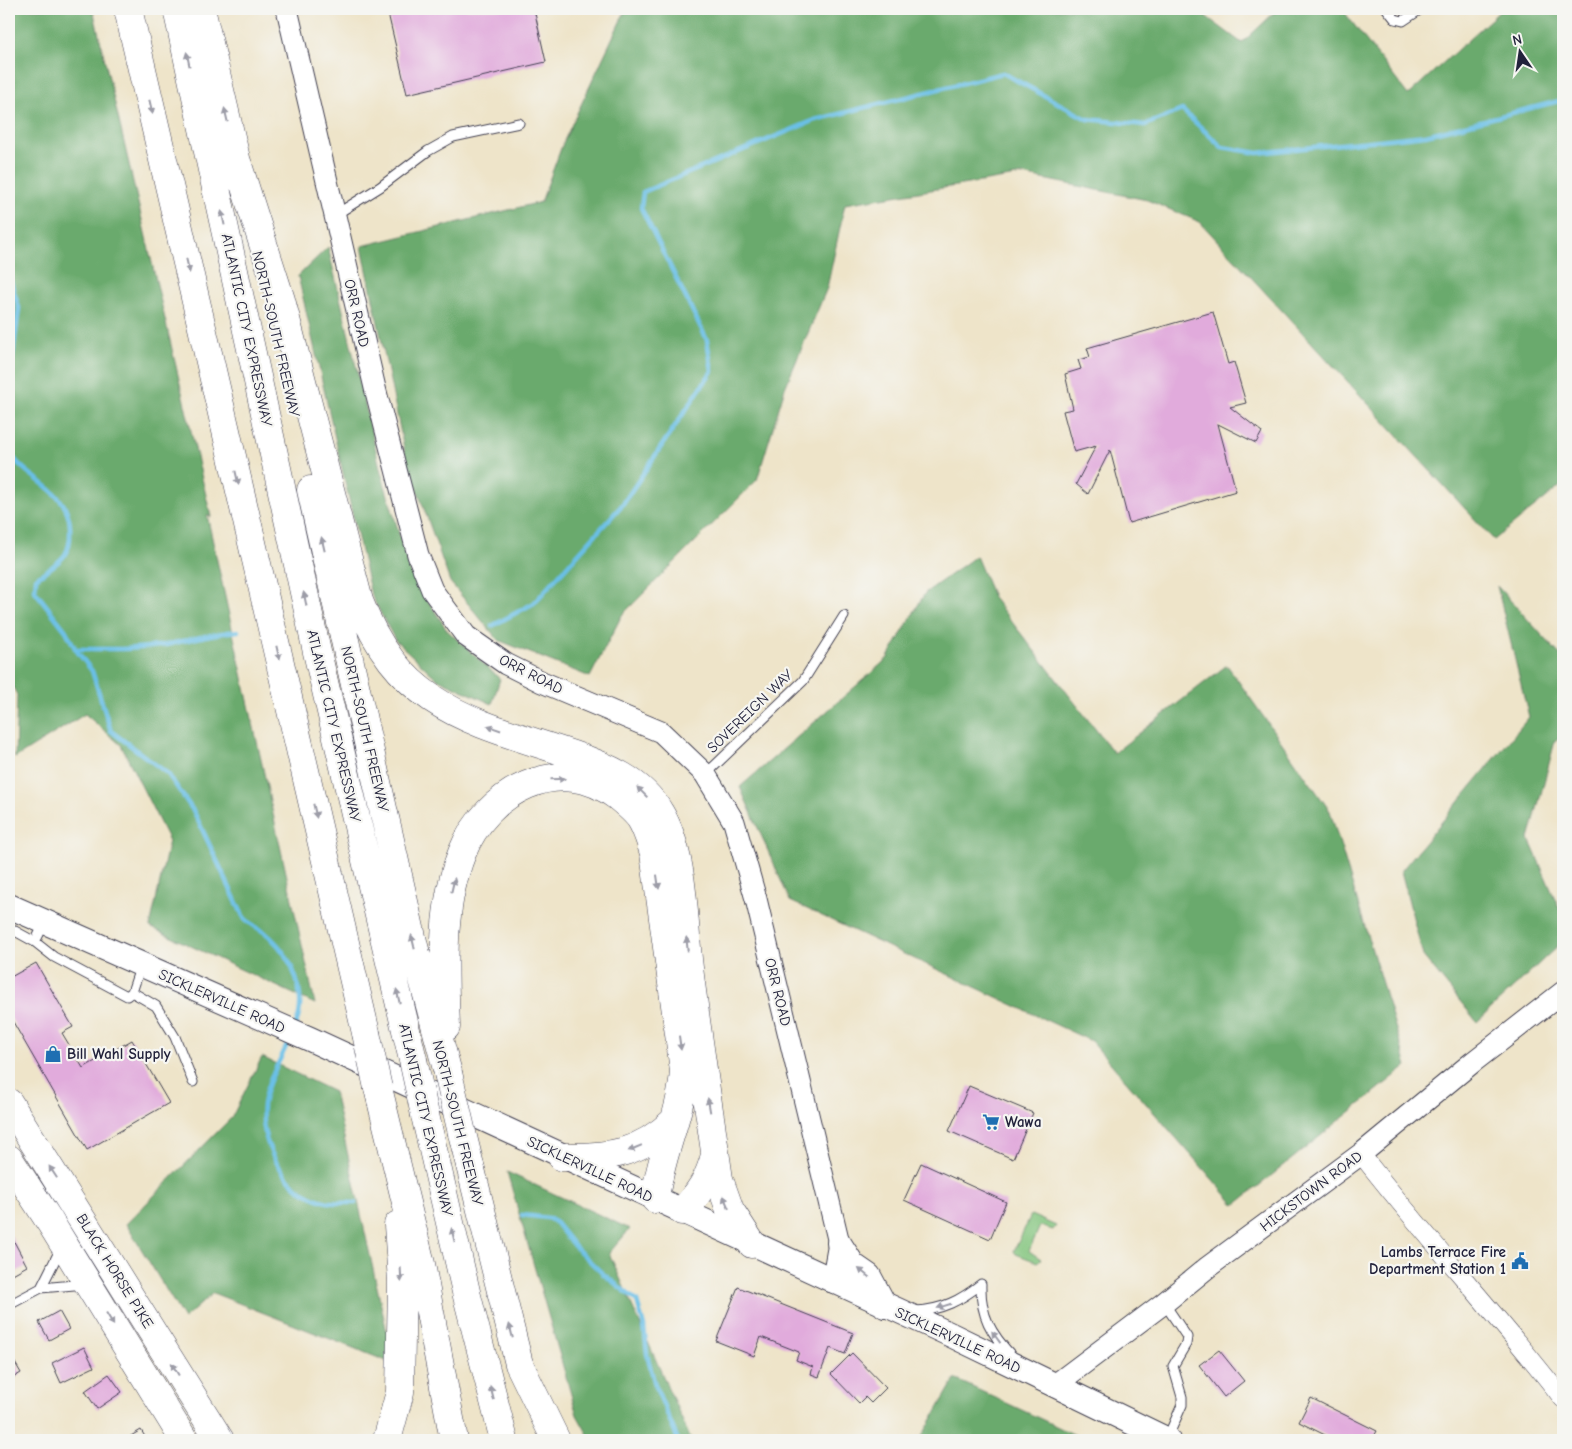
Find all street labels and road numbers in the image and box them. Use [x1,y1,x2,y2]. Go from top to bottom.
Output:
street label: ATLANTIC CITY EXPRESSWAY [218,232,276,428]
street label: NORTH-SOUTH FREEWAY [248,249,304,419]
street label: ORR ROAD [340,277,374,349]
street label: ATLANTIC CITY EXPRESSWAY [303,628,365,824]
street label: NORTH-SOUTH FREEWAY [337,644,393,814]
street label: ORR ROAD [496,650,566,698]
street label: SOVEREIGN WAY [703,665,797,757]
street label: ORR ROAD [761,956,795,1028]
street label: SICKLERVILLE ROAD [156,965,288,1037]
street label: ATLANTIC CITY EXPRESSWAY [395,1022,457,1218]
street label: NORTH-SOUTH FREEWAY [429,1038,487,1208]
street label: SICKLERVILLE ROAD [524,1132,656,1206]
street label: HICKSTOWN ROAD [1256,1147,1366,1235]
street label: BLACK HORSE PIKE [73,1210,157,1332]
street label: SICKLERVILLE ROAD [892,1303,1024,1377]

